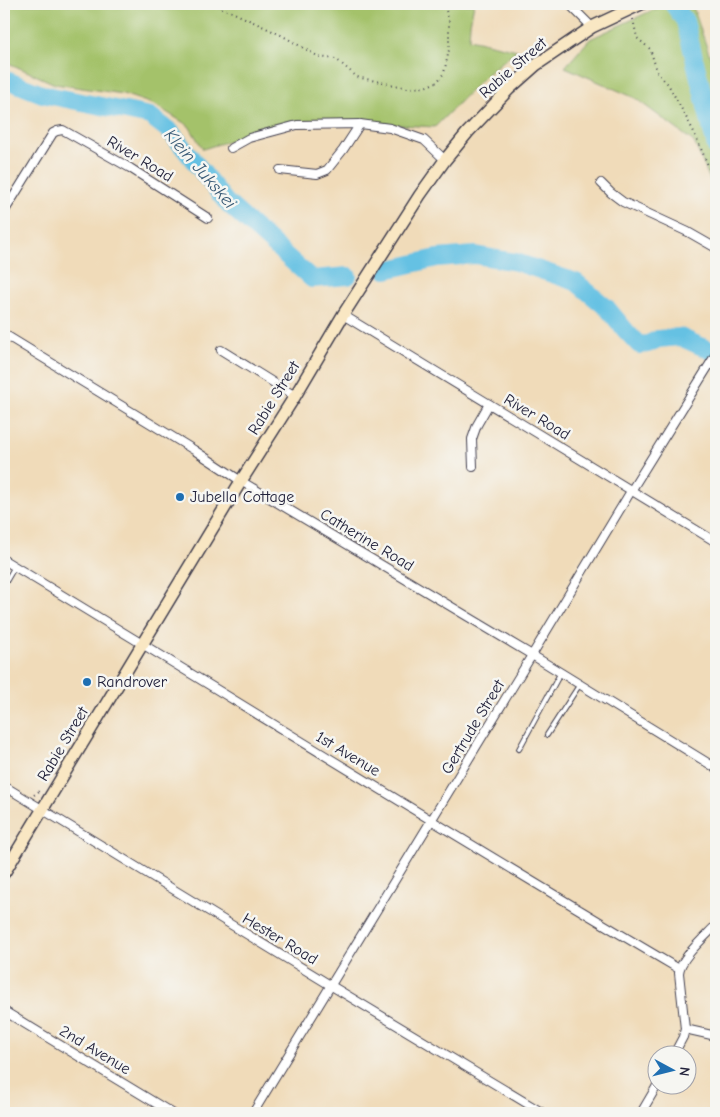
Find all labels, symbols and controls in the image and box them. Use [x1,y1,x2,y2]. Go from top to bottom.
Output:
street label: Rabie Street [476,34,551,102]
water label: Klein Jukskei [160,125,241,214]
street label: River Road [104,132,176,186]
street label: Rabie Street [244,358,304,438]
street label: River Road [501,390,573,444]
place label: Jubella Cottage [190,488,294,506]
marker: Jubella Cottage [174,491,186,503]
street label: Catherine Road [317,505,417,575]
place label: Randrover [97,673,168,691]
marker: Randrover [81,676,93,688]
street label: Gertrude Street [438,676,508,777]
street label: Rabie Street [34,703,92,784]
street label: 1st Avenue [313,728,383,780]
street label: Hester Road [239,909,321,969]
street label: 2nd Avenue [56,1022,134,1078]
north arrow [648,1044,698,1094]
text: N [675,1066,693,1077]

